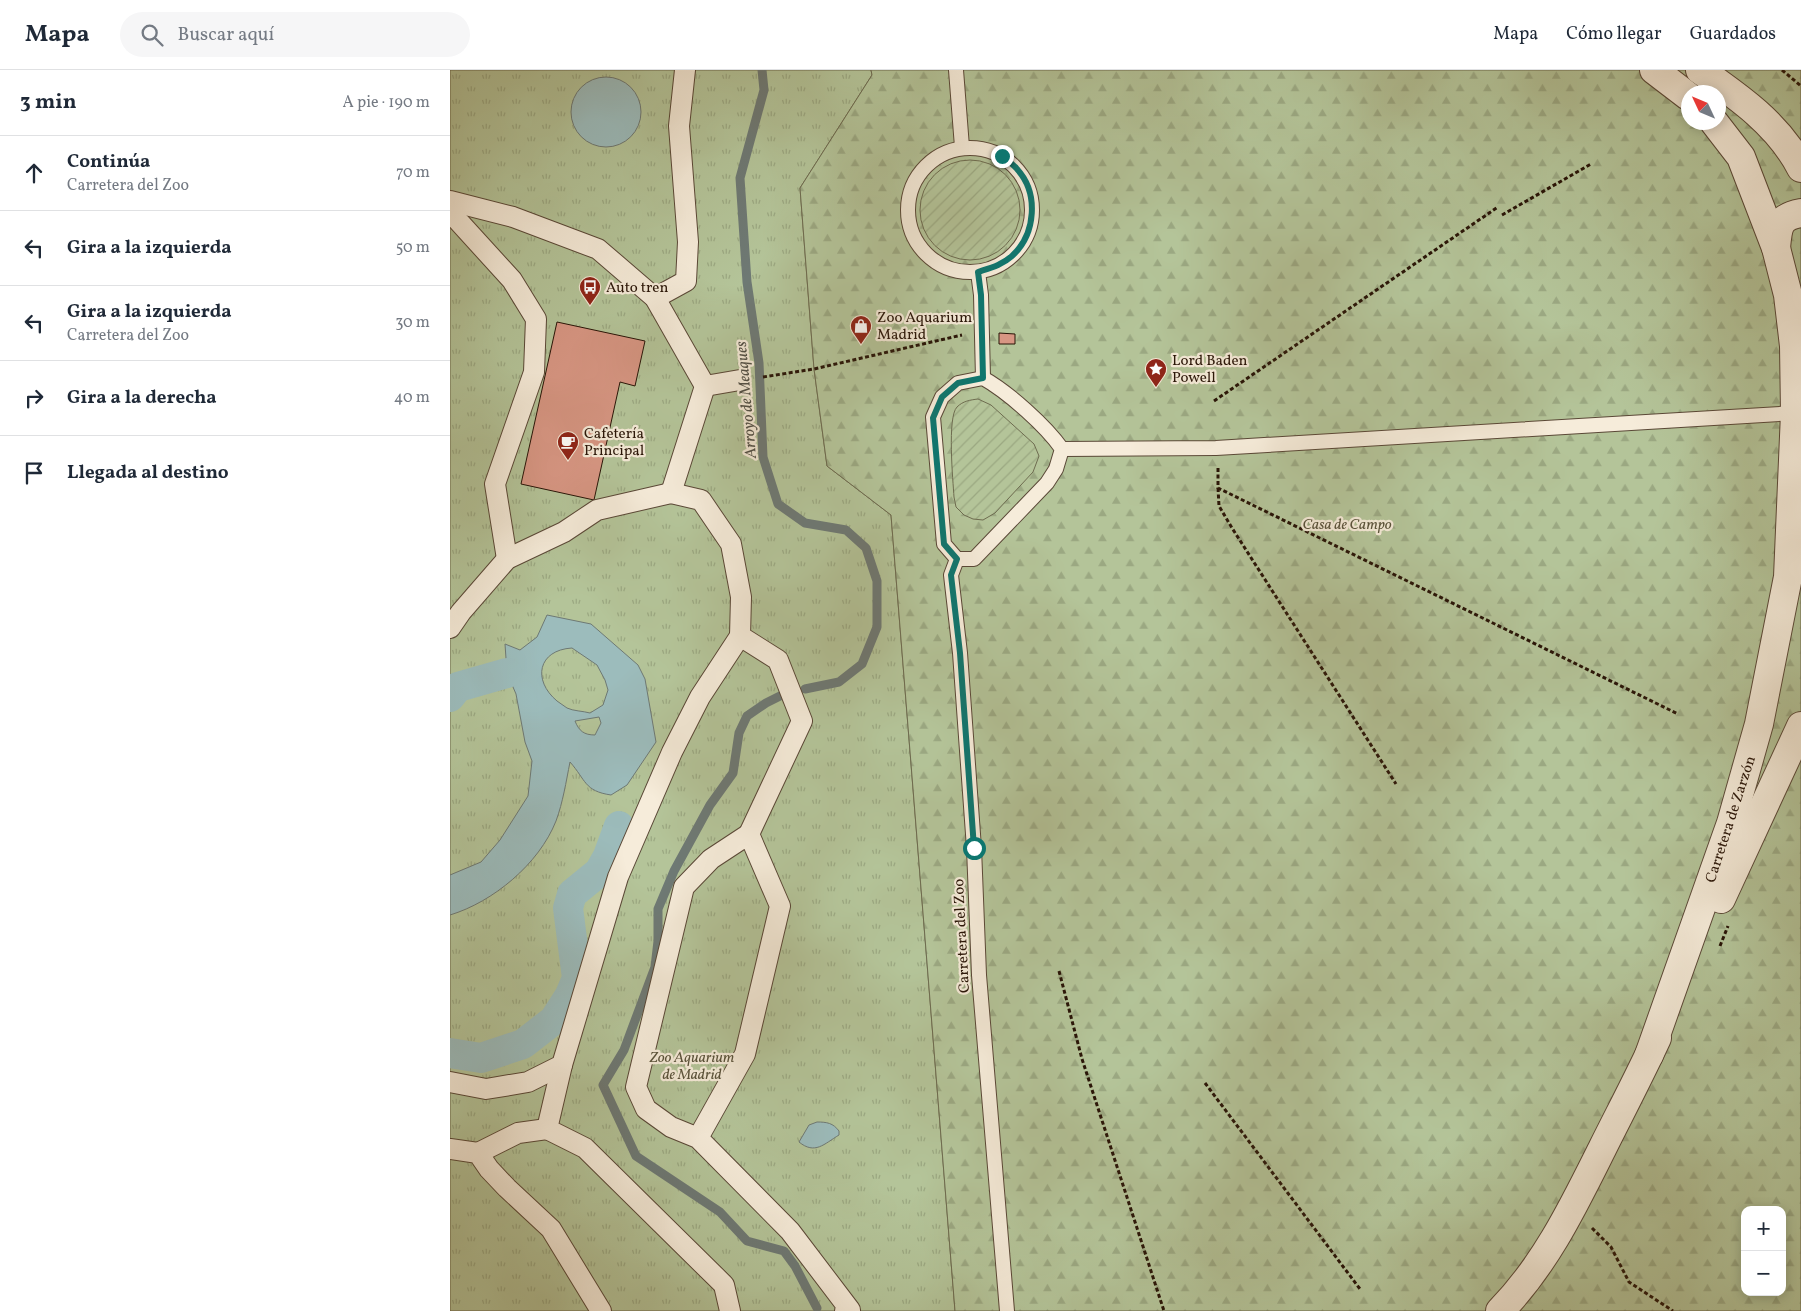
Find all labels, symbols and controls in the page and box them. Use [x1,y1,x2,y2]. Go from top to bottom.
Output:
search box [120,12,470,57]
text: Mapa [25,18,90,52]
icon: search [138,21,166,49]
text: Buscar aquí [178,22,274,48]
text: Mapa [1493,22,1538,47]
text: Cómo llegar [1566,22,1662,47]
text: Guardados [1690,22,1776,47]
north arrow [1681,85,1726,130]
text: 3 min [20,88,76,117]
text: A pie · 190 m [343,92,430,114]
route end [991,145,1014,168]
text: Continúa [67,149,150,175]
icon: ahead [20,159,48,187]
text: 70 m [396,162,430,184]
text: Carretera del Zoo [67,175,189,197]
icon: left [20,234,48,262]
text: Gira a la izquierda [67,235,232,261]
text: 50 m [396,237,430,259]
bus stop icon: Auto tren [578,275,602,306]
place label: Auto tren [606,278,668,299]
text: Gira a la izquierda [67,299,232,325]
place label: Zoo Aquarium Madrid [877,308,972,346]
icon: left [20,309,48,337]
text: 30 m [395,312,430,334]
shop icon: Zoo Aquarium Madrid [849,314,873,345]
text: Carretera del Zoo [67,325,189,347]
water label: Arroyo de Meaques [731,340,763,460]
place label: Lord Baden Powell [1172,351,1248,389]
place icon: Lord Baden Powell [1144,357,1168,388]
icon: right [20,384,48,412]
text: Gira a la derecha [67,385,217,411]
text: 40 m [394,387,430,409]
place label: Cafetería Principal [584,424,644,462]
cafe icon: Cafetería Principal [556,430,580,461]
icon: arrive [20,459,48,487]
text: Llegada al destino [67,460,229,486]
park label: Casa de Campo [1302,515,1392,536]
street label: Carretera de Zarzón [1701,753,1762,886]
route start [963,837,986,860]
street label: Carretera del Zoo [949,878,976,994]
park label: Zoo Aquarium de Madrid [649,1048,735,1086]
map controls [1741,1206,1786,1296]
button: + [1741,1206,1786,1251]
button: − [1741,1251,1786,1296]

